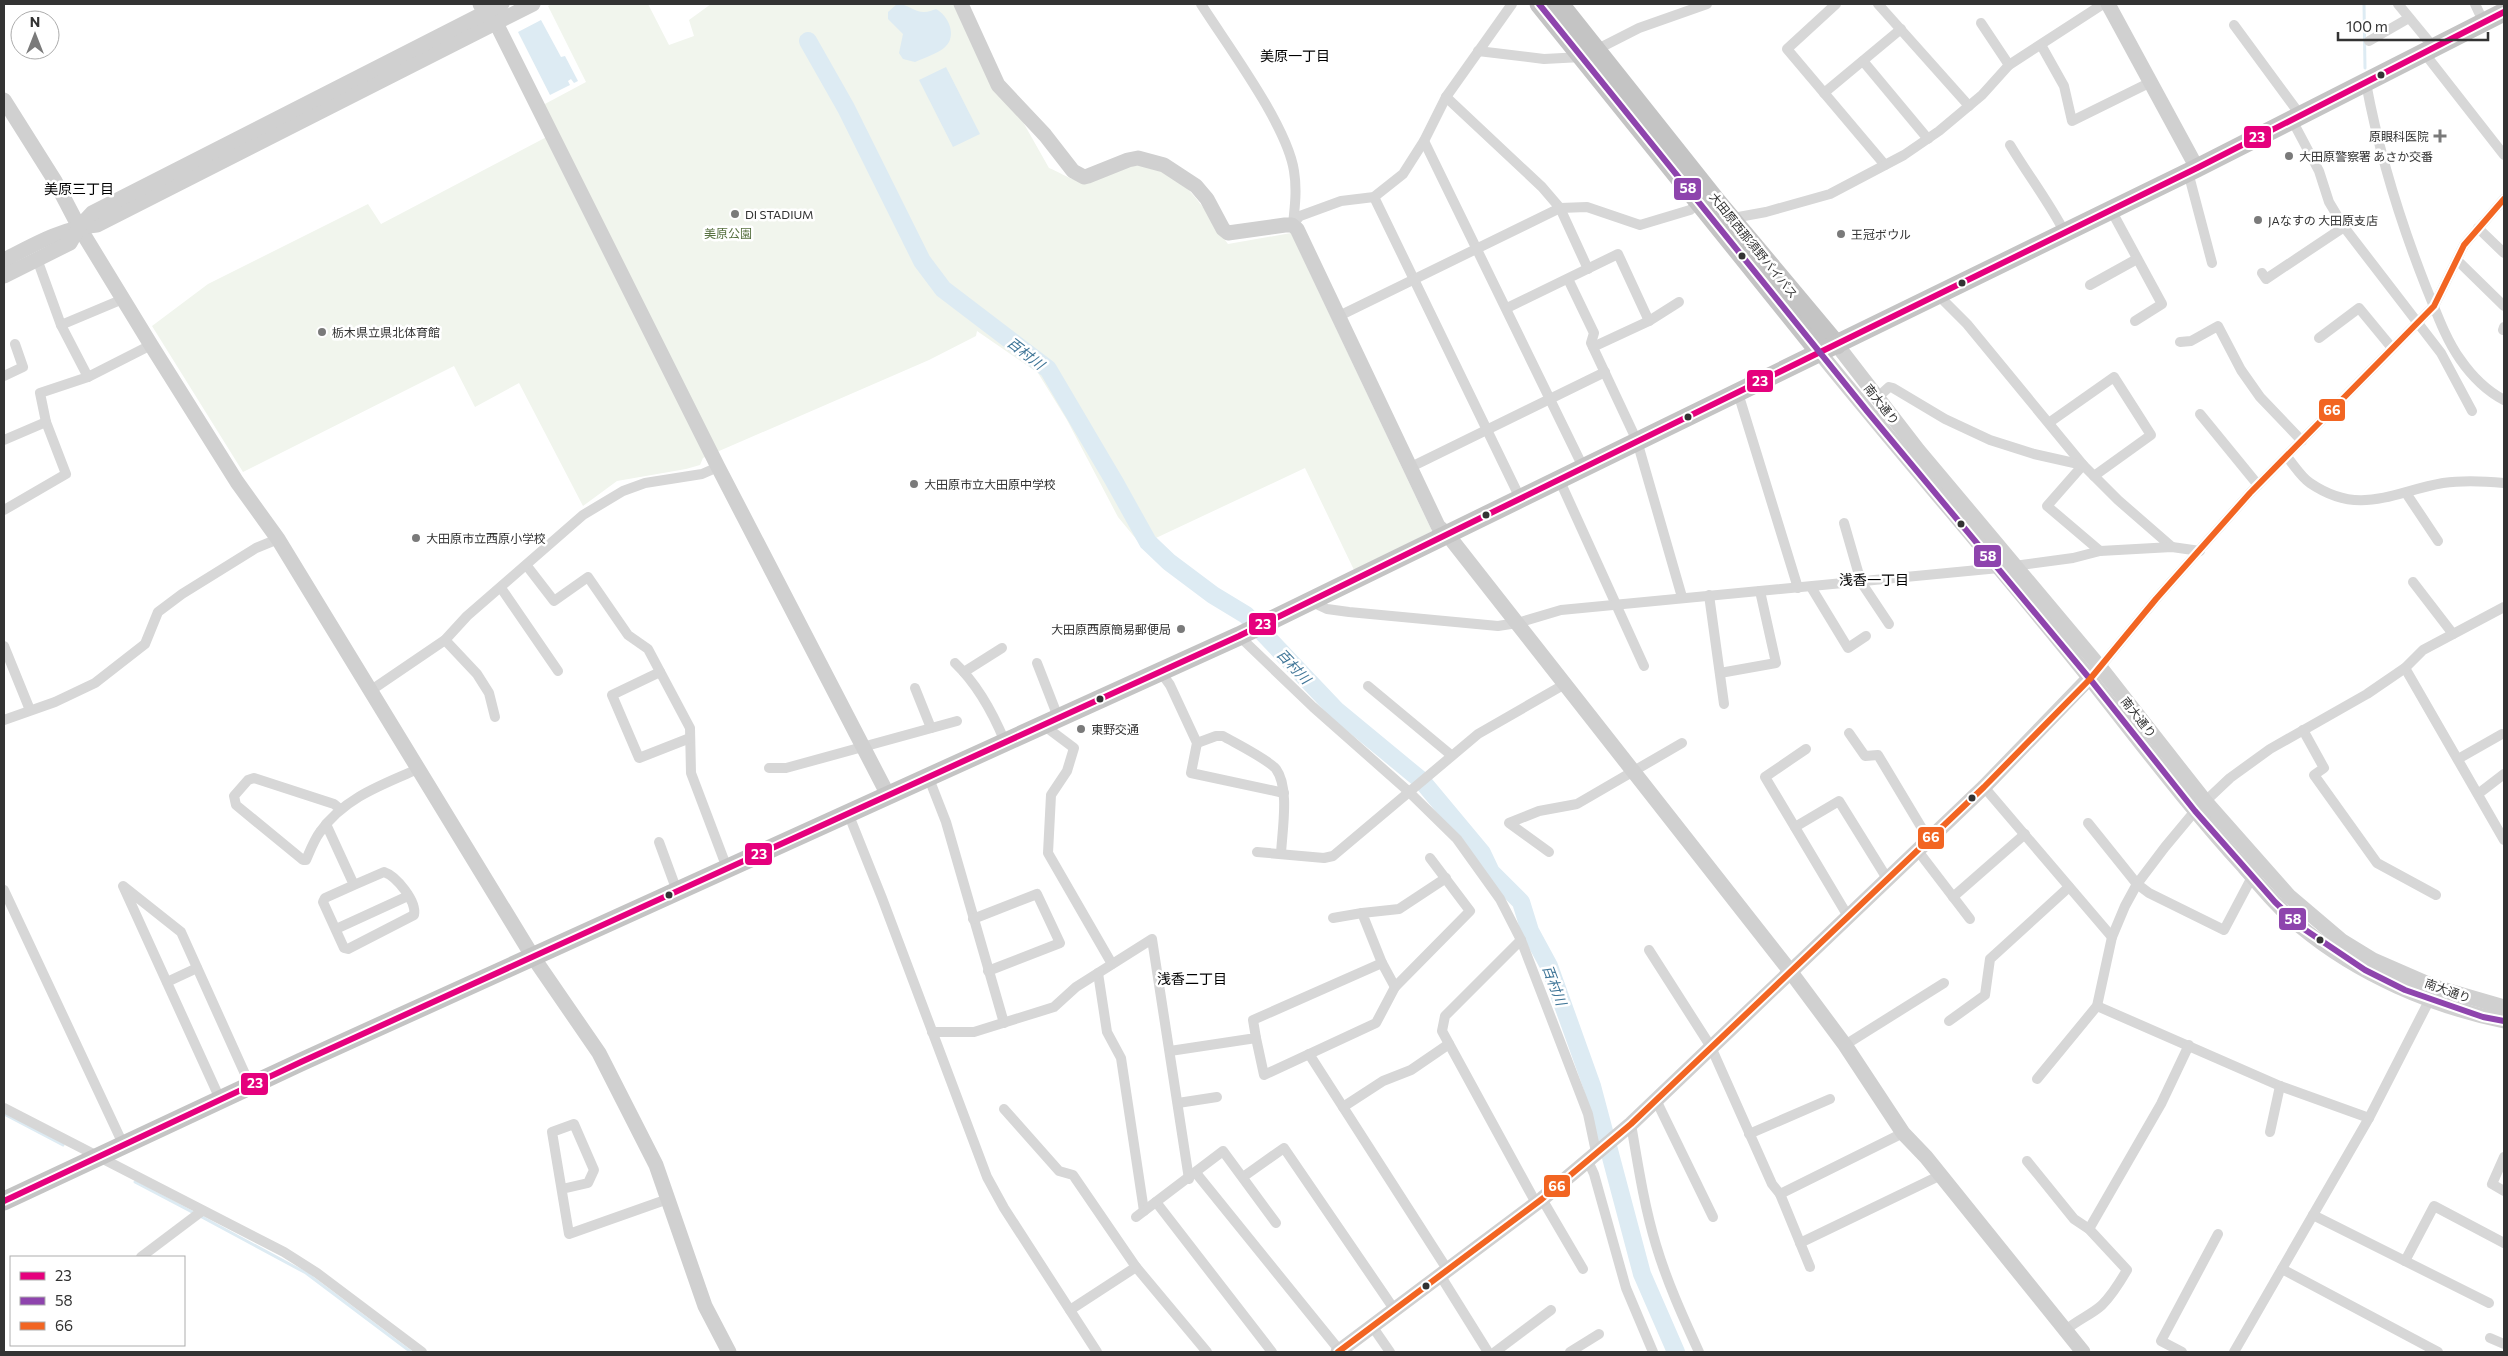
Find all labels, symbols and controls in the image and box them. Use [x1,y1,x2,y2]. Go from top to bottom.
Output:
north arrow [10,10,60,60]
scale bar [2338,10,2488,42]
text: N [30,13,40,30]
text: 100 m [2346,17,2388,35]
district label: 美原一丁目 [1260,47,1330,64]
unlabelled marker [2376,70,2386,80]
line badge: 23 [2243,125,2272,149]
text: 23 [2249,128,2265,145]
place label: 原眼科医院 [2369,129,2429,143]
marker: 原眼科医院 [2433,129,2447,143]
place label: 大田原警察署 あさか交番 [2299,149,2433,163]
marker: 大田原警察署 あさか交番 [2283,150,2295,162]
line badge: 58 [1673,177,1702,201]
text: 58 [1680,179,1697,196]
district label: 美原三丁目 [44,180,114,197]
street label: 大田原西那須野バイパス [1707,189,1801,301]
place label: DI STADIUM [745,207,814,221]
marker: DI STADIUM [729,208,741,220]
place label: JAなすの 大田原支店 [2268,213,2378,228]
marker: JAなすの 大田原支店 [2252,214,2264,226]
park label: 美原公園 [704,226,752,240]
place label: 王冠ボウル [1851,227,1911,241]
marker: 王冠ボウル [1835,228,1847,240]
unlabelled marker [1737,251,1747,261]
unlabelled marker [1957,278,1967,288]
place label: 栃木県立県北体育館 [332,325,440,339]
marker: 栃木県立県北体育館 [316,326,328,338]
water label: 百村川 [1004,333,1049,374]
line badge: 23 [1746,369,1774,393]
text: 23 [1752,372,1768,389]
street label: 南大通り [1862,381,1902,427]
line badge: 66 [2318,398,2346,422]
text: 66 [2323,401,2341,418]
unlabelled marker [1683,412,1693,422]
place label: 大田原市立大田原中学校 [924,477,1056,491]
marker: 大田原市立大田原中学校 [908,478,920,490]
unlabelled marker [1481,510,1491,520]
unlabelled marker [1956,519,1966,529]
place label: 大田原市立西原小学校 [426,531,546,545]
marker: 大田原市立西原小学校 [410,532,422,544]
line badge: 58 [1973,544,2002,568]
text: 58 [1980,547,1997,564]
district label: 浅香一丁目 [1839,571,1909,588]
line badge: 23 [1248,612,1277,636]
text: 23 [1255,615,1271,632]
place label: 大田原西原簡易郵便局 [1051,622,1171,636]
marker: 大田原西原簡易郵便局 [1175,623,1187,635]
water label: 百村川 [1273,645,1316,689]
unlabelled marker [1095,694,1105,704]
street label: 南大通り [2119,694,2159,740]
place label: 東野交通 [1091,722,1139,736]
marker: 東野交通 [1075,723,1087,735]
unlabelled marker [1967,793,1977,803]
line badge: 66 [1917,826,1945,850]
text: 66 [1922,828,1940,845]
line badge: 23 [744,842,773,866]
text: 23 [751,845,767,862]
unlabelled marker [664,890,674,900]
line badge: 58 [2278,907,2307,931]
text: 58 [2285,910,2302,927]
unlabelled marker [2315,935,2325,945]
water label: 百村川 [1540,962,1571,1010]
district label: 浅香二丁目 [1157,970,1227,987]
street label: 南大通り [2423,975,2473,1005]
line badge: 23 [240,1072,269,1096]
text: 23 [247,1074,263,1091]
line badge: 66 [1543,1174,1571,1198]
text: 66 [1548,1177,1566,1194]
legend [10,1256,185,1346]
text: 23 [55,1266,72,1284]
unlabelled marker [1421,1281,1431,1291]
text: 58 [55,1291,73,1309]
text: 66 [55,1316,73,1334]

